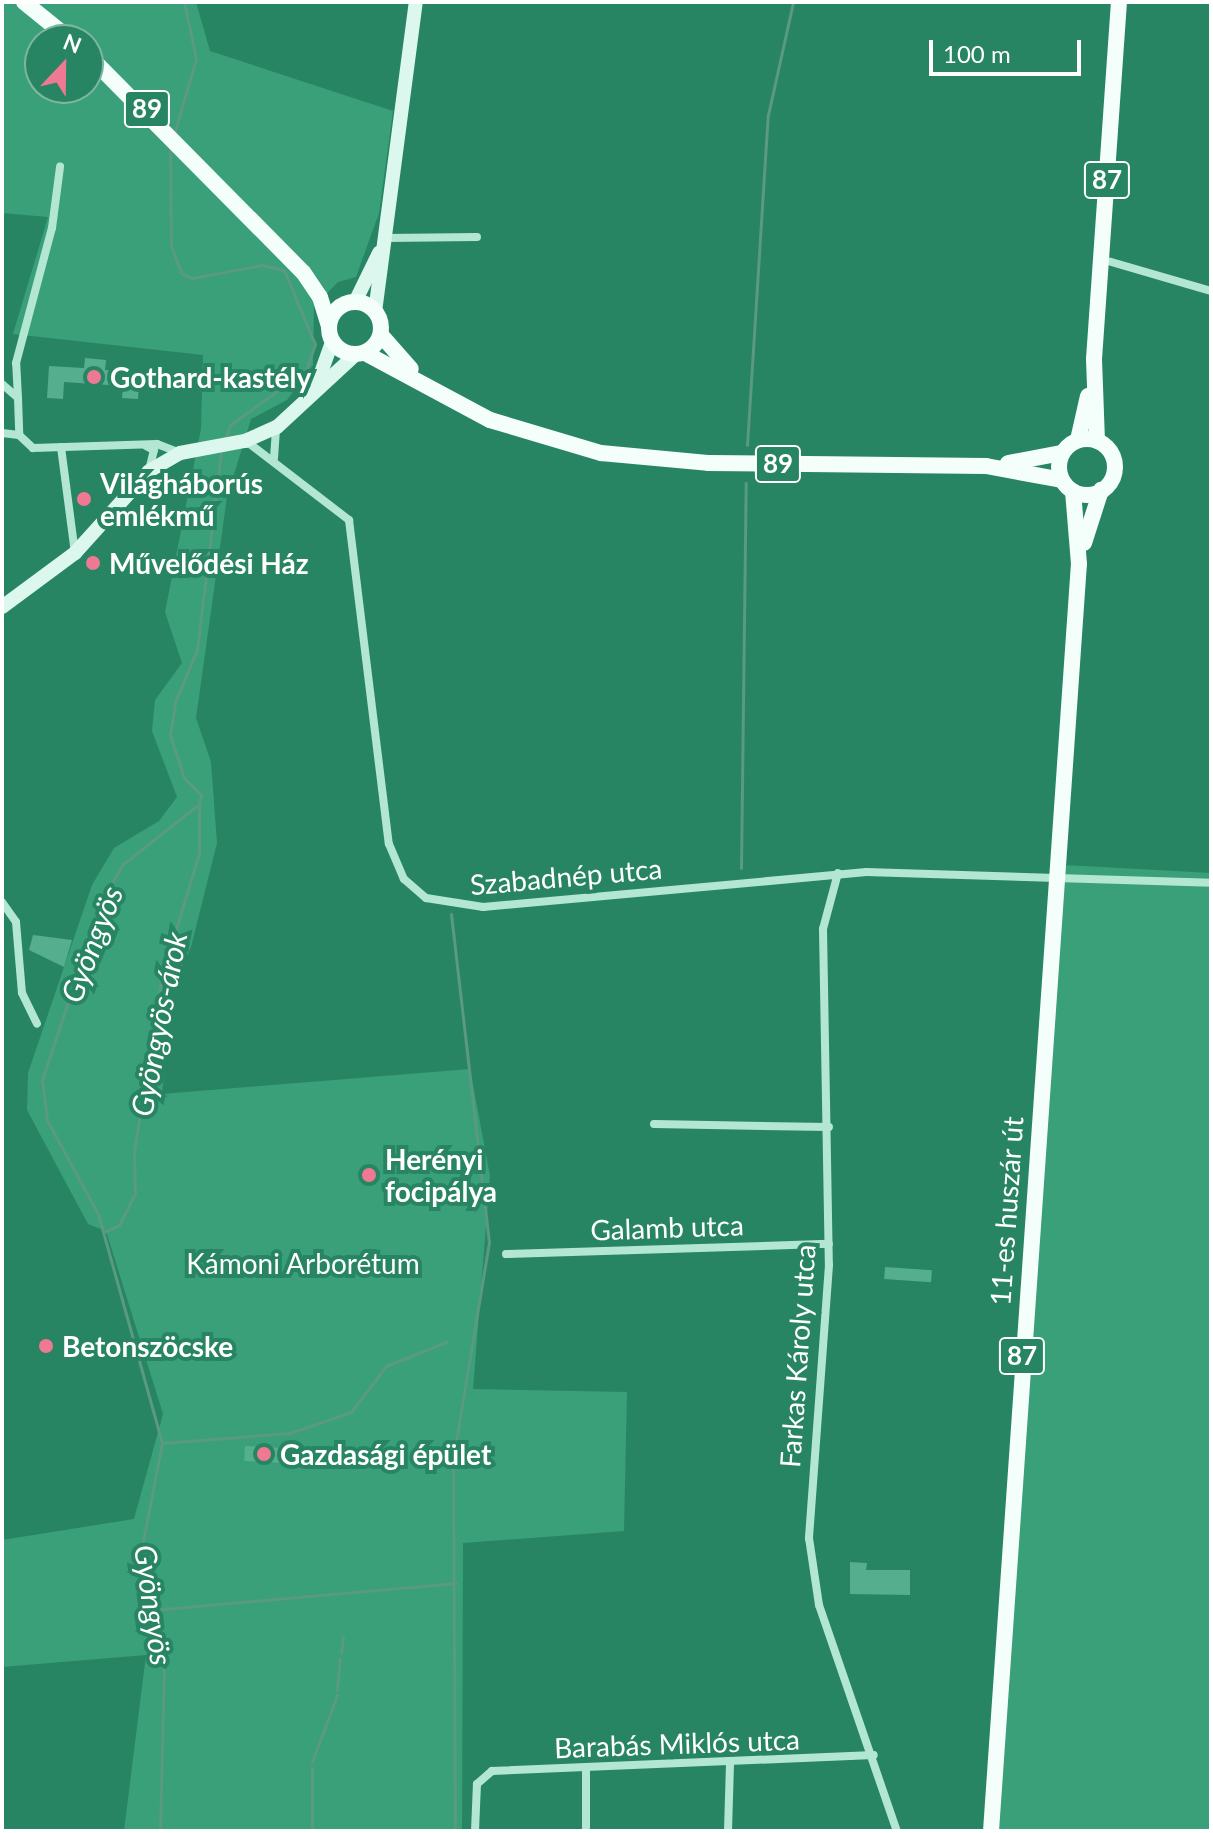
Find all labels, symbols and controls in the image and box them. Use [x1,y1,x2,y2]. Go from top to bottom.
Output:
north arrow [24,24,104,104]
scale bar [933,24,1085,74]
text: N [60,27,85,59]
text: 100 m [943,39,1011,68]
road number: 89 [123,87,171,131]
road number: 87 [1083,158,1131,202]
place label: Gothard-kastély [110,360,311,394]
marker: Gothard-kastély [85,368,103,386]
road number: 89 [754,442,802,486]
place label: Világháborús emlékmű [100,466,263,532]
marker: Világháborús emlékmű [75,490,93,508]
place label: Művelődési Ház [109,546,309,580]
marker: Művelődési Ház [84,554,102,572]
street label: Szabadnép utca [469,851,663,901]
water label: Gyöngyös [52,881,130,1007]
water label: Gyöngyös-árok [123,929,193,1119]
street label: 11-es huszár út [983,1115,1029,1307]
place label: Herényi focipálya [385,1142,497,1208]
marker: Herényi focipálya [360,1166,378,1184]
street label: Galamb utca [590,1208,744,1246]
street label: Farkas Károly utca [772,1243,822,1469]
park label: Kámoni Arborétum [186,1246,420,1280]
place label: Betonszöcske [62,1329,233,1363]
road number: 87 [998,1334,1046,1378]
marker: Betonszöcske [37,1337,55,1355]
place label: Gazdasági épület [280,1437,491,1471]
marker: Gazdasági épület [255,1445,273,1463]
water label: Gyöngyös [128,1542,180,1668]
street label: Barabás Miklós utca [554,1722,800,1764]

